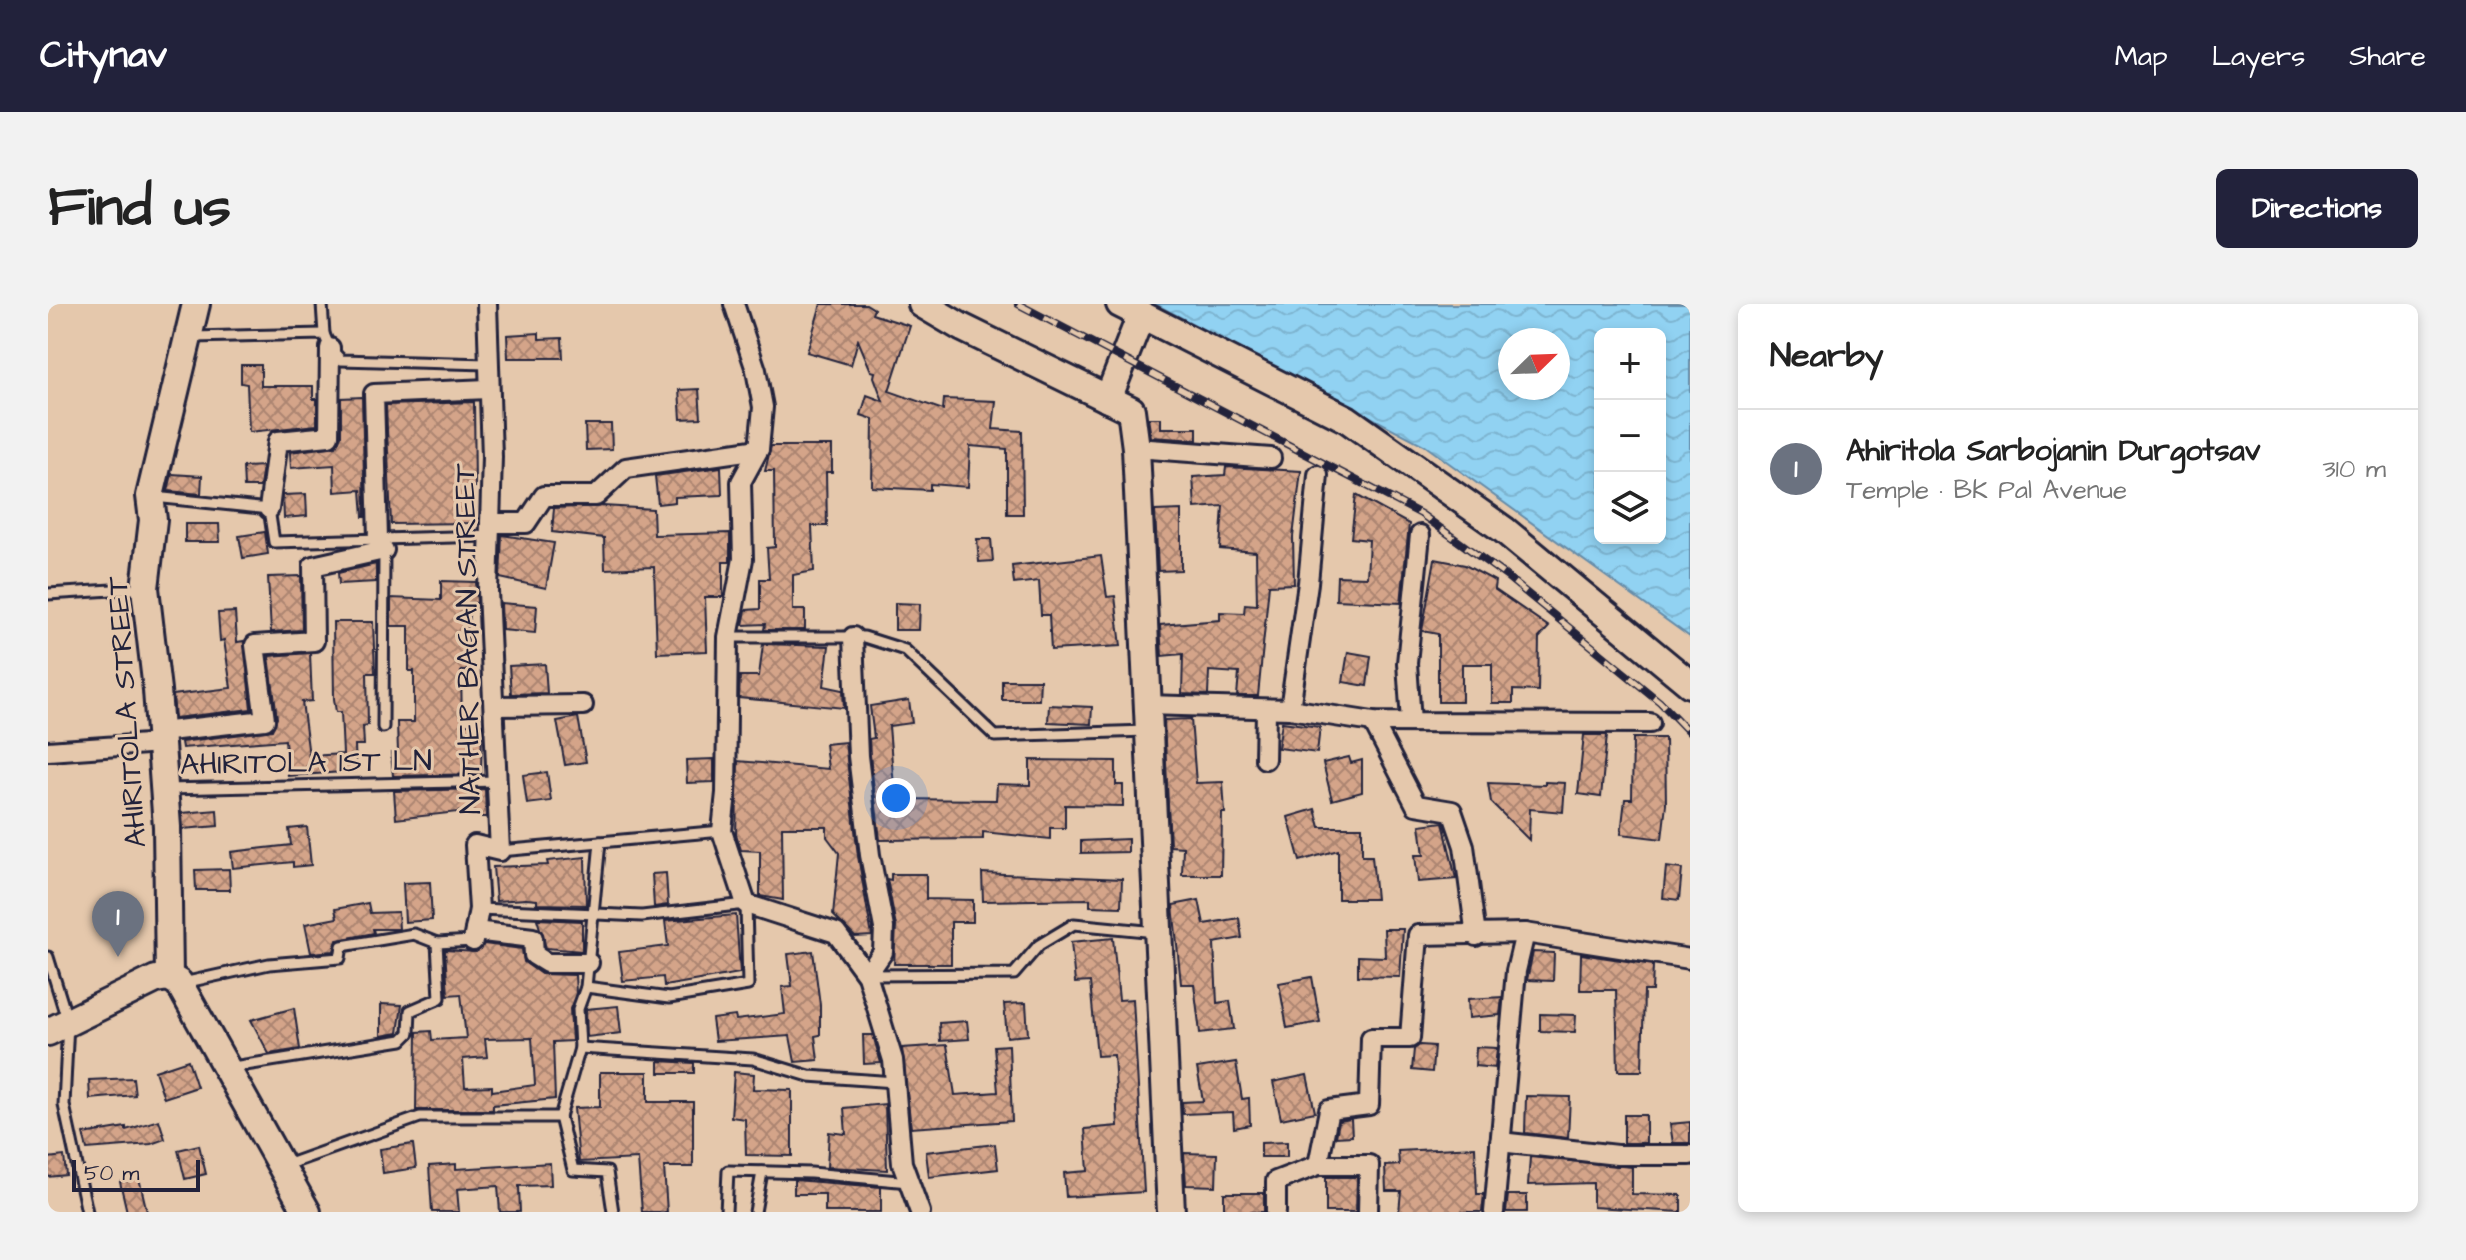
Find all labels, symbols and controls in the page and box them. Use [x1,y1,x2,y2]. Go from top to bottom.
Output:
text: Citynav [40,30,167,82]
text: Map [2115,37,2168,76]
text: Layers [2212,37,2305,76]
text: Share [2349,37,2426,76]
text: Find us [48,169,231,247]
button: Directions [2216,169,2418,248]
north arrow [1498,328,1570,400]
map controls [1594,328,1666,544]
button: + [1594,328,1666,400]
text: Nearby [1770,332,1884,380]
button: − [1594,400,1666,472]
text: Ahiritola Sarbojanin Durgotsav [1846,430,2260,472]
text: 1 [1794,451,1798,487]
text: 310 m [2322,451,2386,487]
street label: NATHER BAGAN STREET [444,463,492,815]
button: layers [1594,472,1666,544]
text: Temple · BK Pal Avenue [1846,472,2127,508]
street label: AHIRITOLA STREET [97,574,157,849]
street label: AHIRITOLA 1ST LN [180,740,432,786]
your location [876,778,916,818]
pin: 1 [92,891,144,957]
scale bar [72,1156,200,1192]
text: 50 m [84,1158,139,1189]

